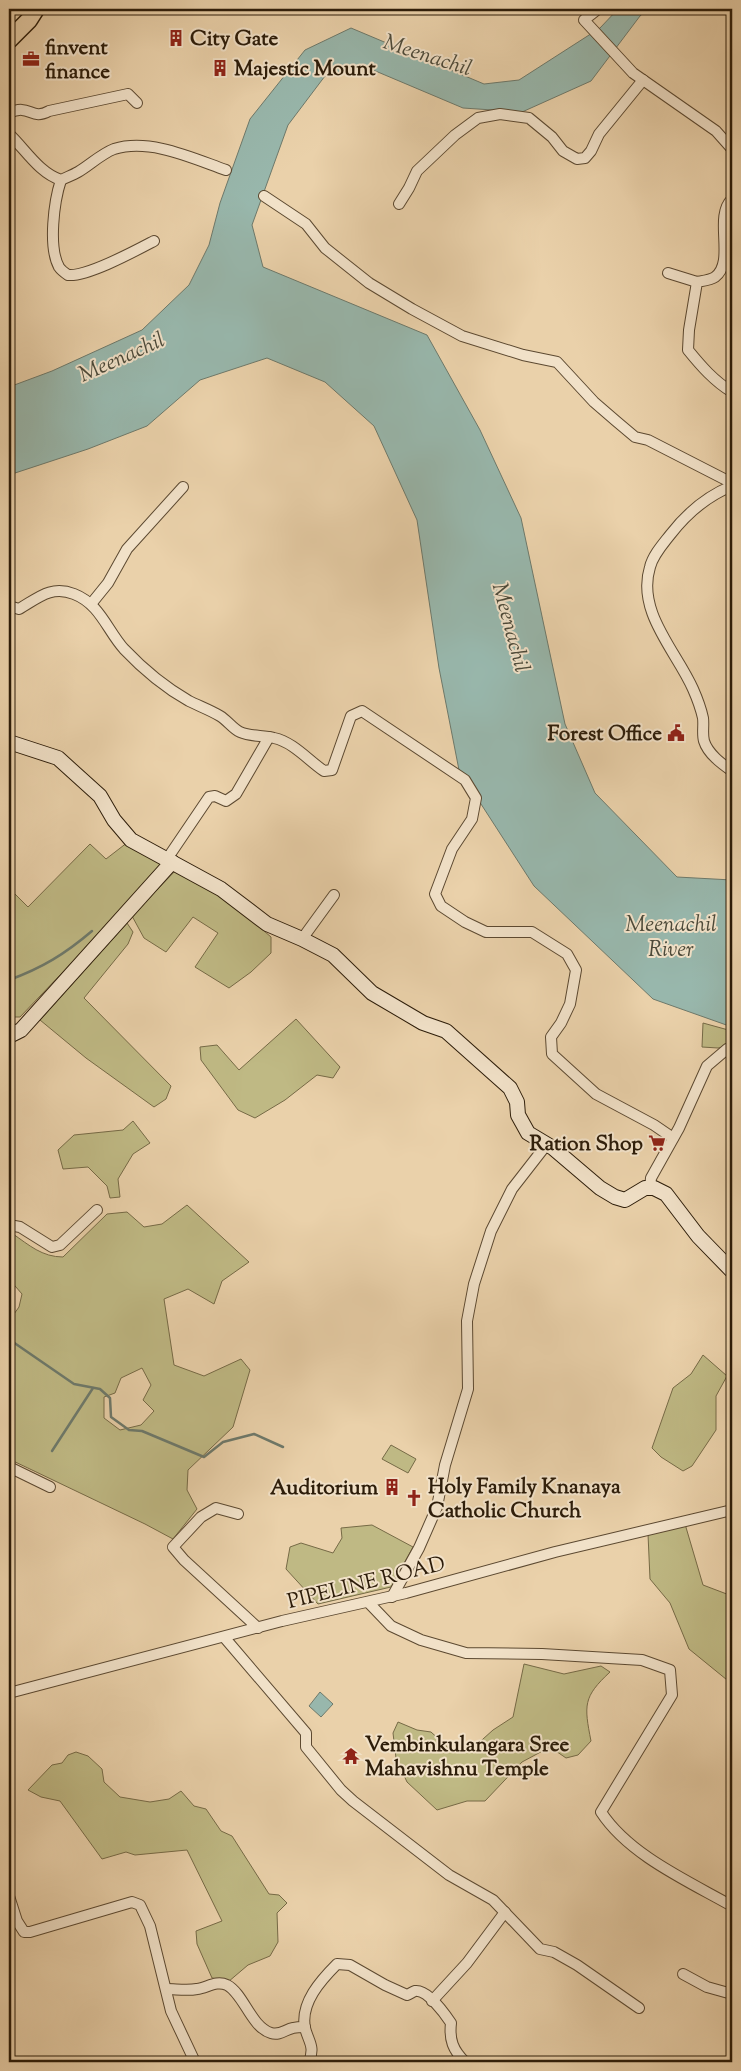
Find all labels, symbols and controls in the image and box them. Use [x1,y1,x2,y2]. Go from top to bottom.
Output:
place label: City Gate [190,25,278,55]
building icon: City Gate [166,28,186,48]
water label: Meenachil [379,28,476,86]
place label: finvent finance [45,34,110,88]
office icon: finvent finance [21,49,41,69]
place label: Majestic Mount [234,55,376,85]
building icon: Majestic Mount [210,58,230,78]
water label: Meenachil [74,325,171,392]
water label: Meenachil [482,579,536,676]
place label: Forest Office [548,720,662,750]
public building icon: Forest Office [666,723,686,743]
water label: Meenachil River [625,910,717,967]
place label: Ration Shop [529,1130,643,1160]
supermarket icon: Ration Shop [647,1133,667,1153]
place label: Holy Family Knanaya Catholic Church [428,1473,621,1527]
place label: Auditorium [270,1474,379,1504]
building icon: Auditorium [382,1477,402,1497]
church icon: Holy Family Knanaya Catholic Church [404,1488,424,1508]
street label: PIPELINE ROAD [284,1550,449,1618]
place label: Vembinkulangara Sree Mahavishnu Temple [365,1731,569,1785]
temple icon: Vembinkulangara Sree Mahavishnu Temple [341,1746,361,1766]

